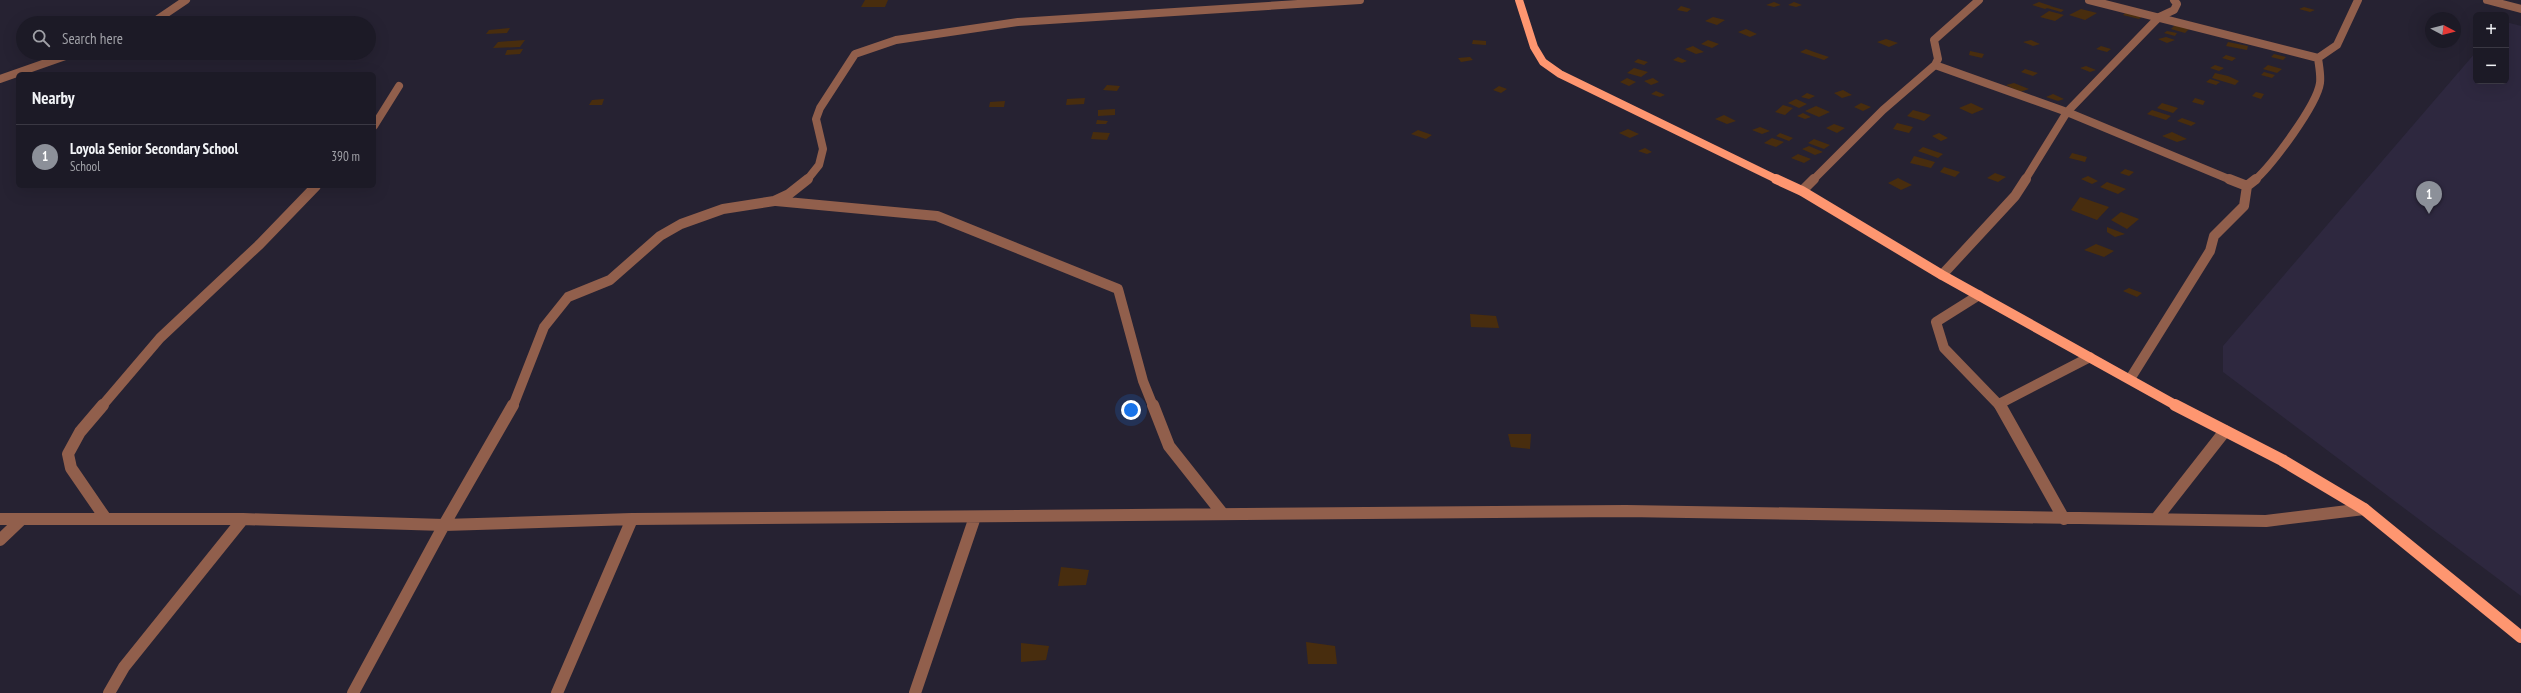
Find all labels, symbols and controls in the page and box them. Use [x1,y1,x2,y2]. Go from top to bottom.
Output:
north arrow [2425,12,2461,48]
map controls [2473,12,2509,84]
button: + [2473,12,2509,48]
search box [16,16,376,60]
icon: search [30,27,52,49]
text: Search here [62,29,123,48]
button: − [2473,48,2509,84]
text: Nearby [32,87,75,109]
text: Loyola Senior Secondary School [70,139,238,158]
text: 1 [42,148,48,165]
text: 390 m [331,148,360,165]
text: School [70,158,100,175]
pin: 1 [2416,181,2442,214]
your location [1121,400,1141,420]

